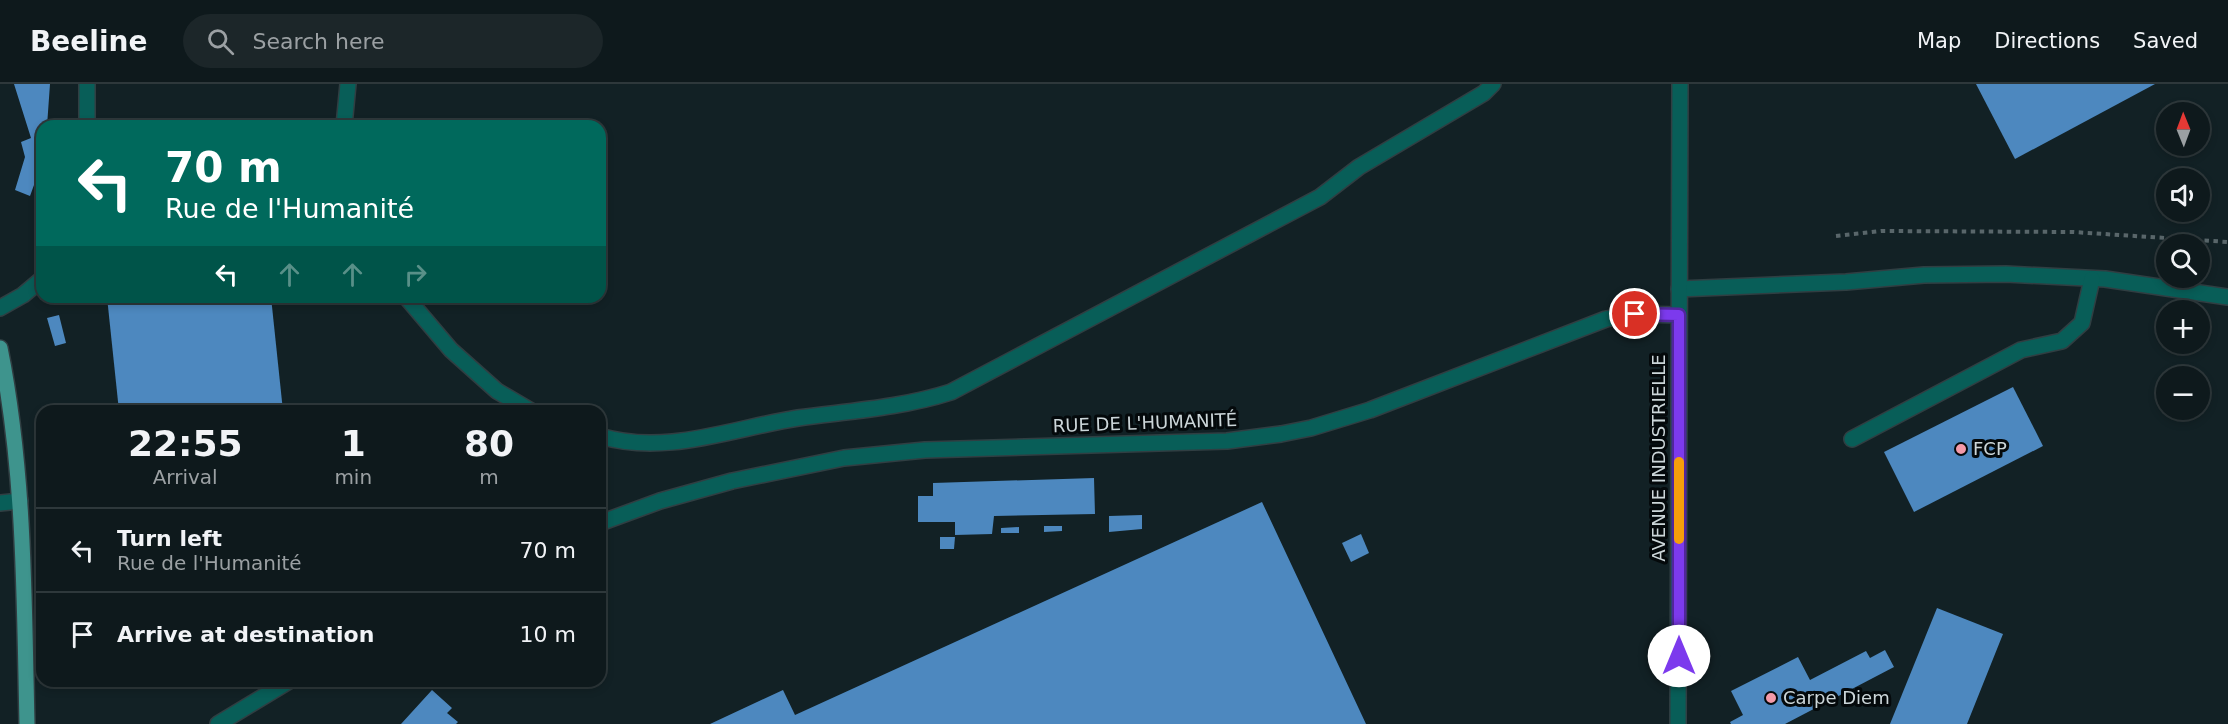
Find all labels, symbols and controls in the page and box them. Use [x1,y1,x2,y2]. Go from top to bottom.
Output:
search box [183,14,603,68]
text: Beeline [30,25,147,58]
icon: search [204,25,237,58]
text: Search here [252,29,385,54]
text: Map [1917,29,1961,53]
text: Directions [1994,29,2100,53]
text: Saved [2133,29,2198,53]
north arrow [2156,102,2210,156]
map controls [2156,102,2210,420]
text: 70 m [165,143,282,192]
icon: left [66,144,144,222]
button: sound [2156,168,2210,222]
text: Rue de l'Humanité [165,193,414,224]
button: search [2156,234,2210,288]
icon: left [210,258,243,291]
icon: ahead [273,258,306,291]
icon: ahead [336,258,369,291]
icon: right [399,258,432,291]
pin [1609,288,1660,339]
icon: arrive [1618,297,1651,330]
button: + [2156,300,2210,354]
street label: AVENUE INDUSTRIELLE [1648,354,1669,562]
button: − [2156,366,2210,420]
street label: RUE DE L'HUMANITÉ [1052,409,1237,436]
text: 22:55 [128,423,242,464]
text: 1 [341,423,366,464]
text: 80 [464,423,514,464]
place label: FCP [1973,438,2007,459]
marker: FCP [1954,442,1968,456]
text: Arrival [153,465,218,489]
text: min [334,465,372,489]
text: m [479,465,499,489]
text: Turn left [117,526,222,551]
icon: left [66,534,99,567]
text: 70 m [520,538,576,563]
text: Rue de l'Humanité [117,551,302,575]
icon: arrive [66,618,99,651]
text: Arrive at destination [117,622,374,647]
text: 10 m [520,622,576,647]
position arrow [1647,624,1711,688]
place label: Carpe Diem [1783,687,1890,708]
marker: Carpe Diem [1764,691,1778,705]

